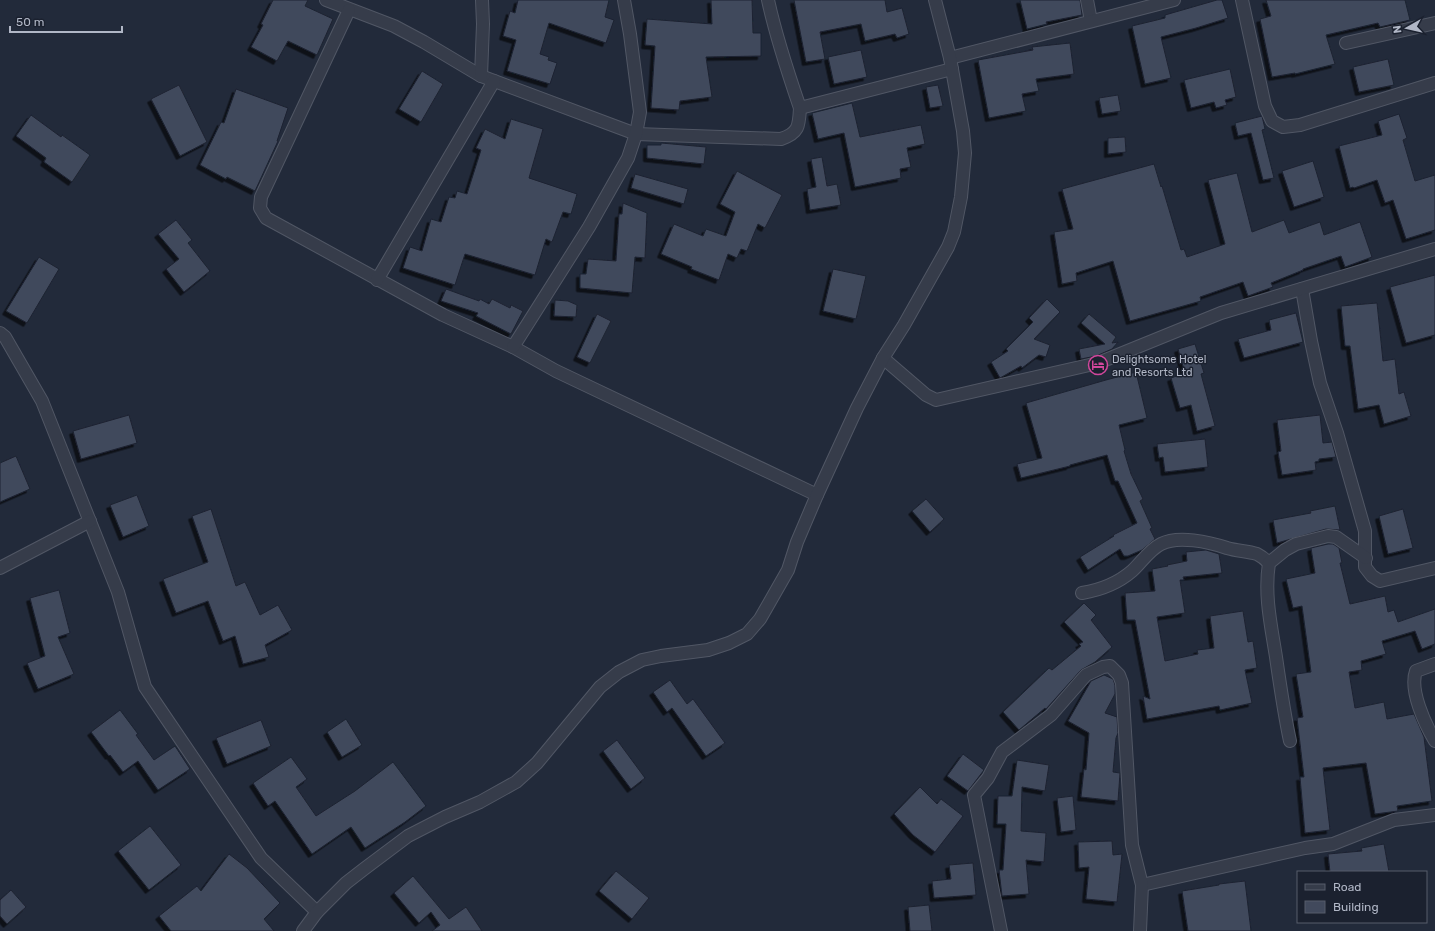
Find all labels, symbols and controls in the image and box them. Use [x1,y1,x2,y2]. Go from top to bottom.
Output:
scale bar [10,8,122,34]
north arrow [1387,8,1427,48]
text: 50 m [16,15,44,29]
text: N [1391,24,1405,34]
place label: Delightsome Hotel and Resorts Ltd [1112,353,1206,379]
hotel icon: Delightsome Hotel and Resorts Ltd [1087,354,1109,376]
legend [1297,871,1427,923]
text: Road [1333,880,1361,894]
text: Building [1333,900,1379,914]

